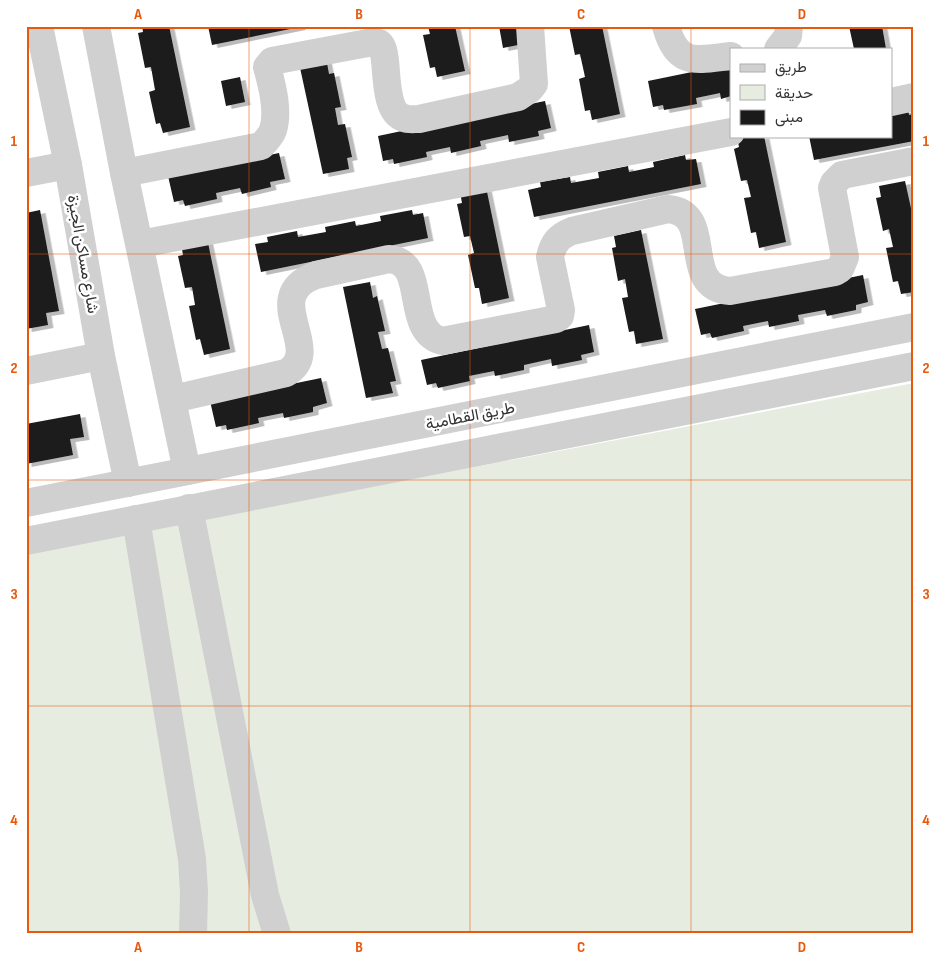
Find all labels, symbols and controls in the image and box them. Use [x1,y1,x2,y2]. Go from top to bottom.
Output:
text: A [133,5,142,24]
text: B [355,5,363,24]
text: C [577,5,585,24]
text: D [798,5,806,24]
legend [730,48,892,138]
text: طريق [775,58,807,77]
text: حديقة [775,84,813,103]
text: مبنى [775,108,803,127]
text: 1 [11,132,18,151]
text: 1 [923,132,930,151]
street label: شارع مساكن الجيزة [62,193,102,315]
text: 2 [10,359,18,378]
text: 2 [922,359,930,378]
street label: طريق القطامية [424,399,516,434]
text: 3 [10,585,18,604]
text: 3 [922,585,930,604]
text: 4 [10,811,18,830]
text: 4 [922,811,930,830]
text: A [133,938,142,957]
text: B [355,938,363,957]
text: C [577,938,585,957]
text: D [798,938,806,957]

